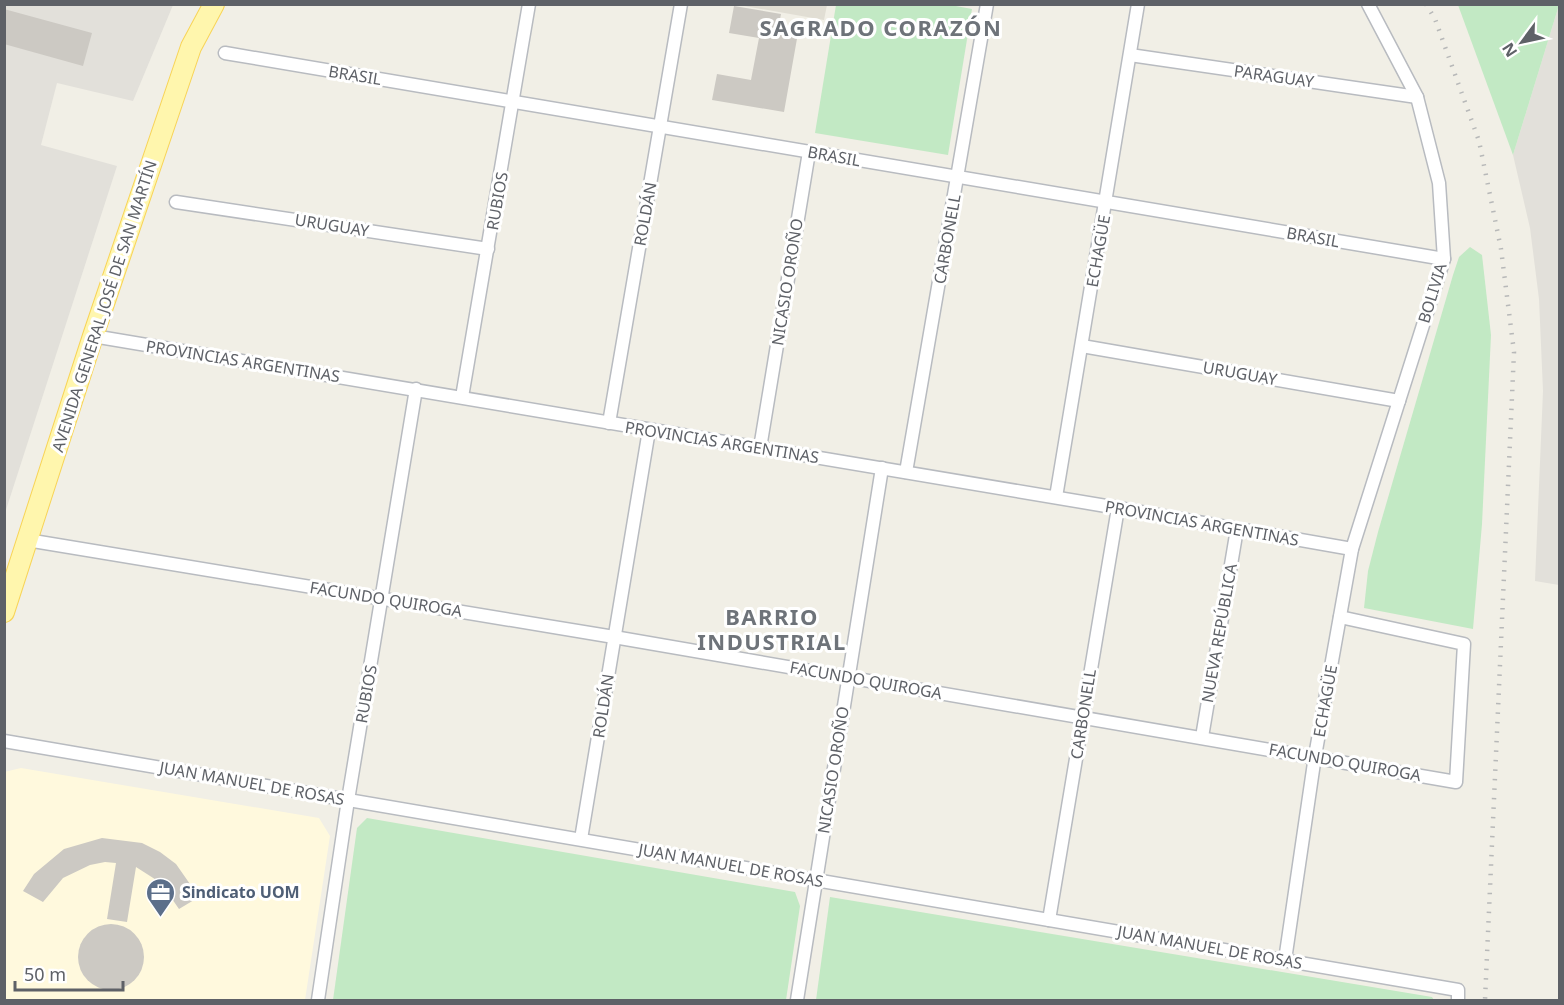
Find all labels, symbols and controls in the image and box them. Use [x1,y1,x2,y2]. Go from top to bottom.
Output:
district label: SAGRADO CORAZÓN [760,12,1002,42]
north arrow [1492,12,1552,72]
text: N [1497,39,1522,62]
street label: BRASIL [327,60,383,90]
street label: PARAGUAY [1233,60,1316,93]
street label: BRASIL [806,141,862,171]
street label: AVENIDA GENERAL JOSÉ DE SAN MARTÍN [46,157,162,455]
street label: RUBIOS [481,170,513,232]
street label: ROLDÁN [629,180,661,248]
street label: CARBONELL [928,192,966,286]
street label: URUGUAY [293,208,372,242]
street label: ECHAGÜE [1081,213,1115,289]
street label: NICASIO OROÑO [766,217,808,347]
street label: BRASIL [1285,222,1341,252]
street label: BOLIVIA [1412,259,1452,326]
street label: PROVINCIAS ARGENTINAS [144,335,342,387]
street label: URUGUAY [1201,356,1280,390]
street label: PROVINCIAS ARGENTINAS [623,416,821,468]
street label: PROVINCIAS ARGENTINAS [1103,495,1301,551]
street label: NUEVA REPÚBLICA [1196,561,1242,704]
street label: FACUNDO QUIROGA [308,576,465,622]
district label: BARRIO INDUSTRIAL [697,601,847,656]
street label: FACUNDO QUIROGA [788,656,945,704]
street label: RUBIOS [350,663,382,725]
street label: ECHAGÜE [1308,663,1342,739]
street label: CARBONELL [1065,667,1101,761]
street label: ROLDÁN [587,672,619,740]
street label: NICASIO OROÑO [812,705,854,835]
street label: FACUNDO QUIROGA [1267,738,1424,786]
street label: JUAN MANUEL DE ROSAS [156,756,346,810]
street label: JUAN MANUEL DE ROSAS [635,838,825,892]
office icon: Sindicato UOM [145,876,177,918]
place label: Sindicato UOM [182,881,300,903]
street label: JUAN MANUEL DE ROSAS [1114,920,1304,974]
scale bar [15,954,123,992]
text: 50 m [24,962,66,986]

